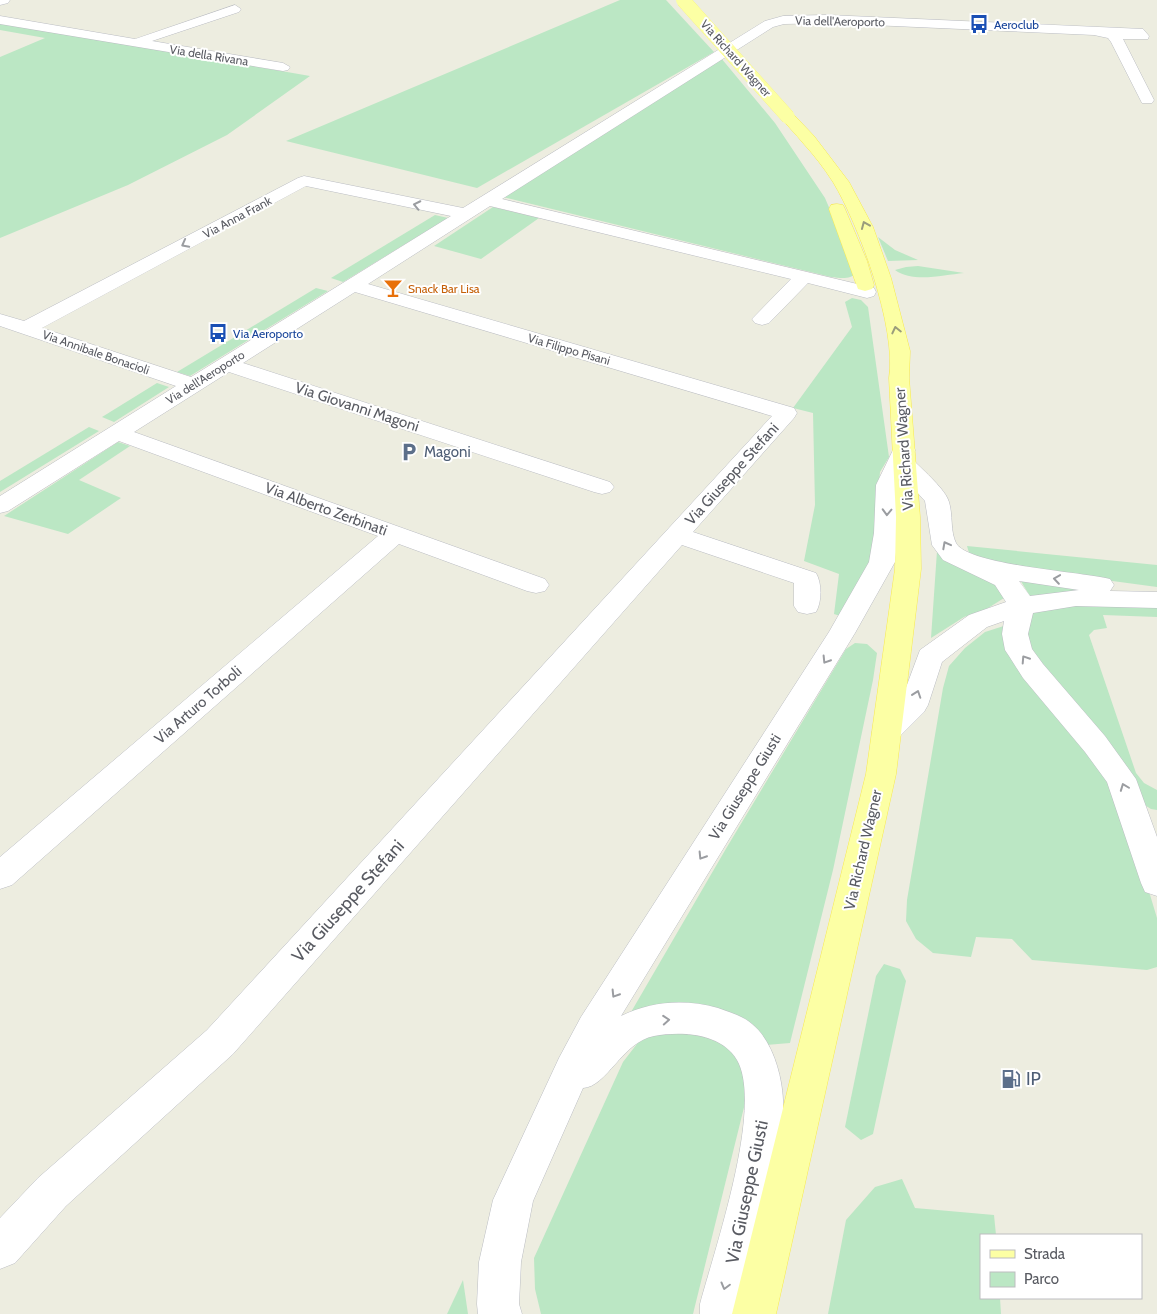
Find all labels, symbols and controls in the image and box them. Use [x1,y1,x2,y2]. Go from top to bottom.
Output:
street label: Via dell'Aeroporto [795,13,886,29]
bus stop icon: Aeroclub [968,13,990,35]
street label: Via Richard Wagner [697,16,775,100]
place label: Aeroclub [994,17,1039,32]
street label: Via della Rivana [169,41,250,69]
street label: Via Anna Frank [200,192,274,241]
one-way arrow [412,200,421,210]
one-way arrow [860,221,871,230]
one-way arrow [181,238,190,248]
bar icon: Snack Bar Lisa [382,277,404,299]
place label: Snack Bar Lisa [408,281,480,296]
bus stop icon: Via Aeroporto [207,322,229,344]
place label: Via Aeroporto [233,326,304,341]
one-way arrow [891,326,902,335]
street label: Via Annibale Bonacioli [40,327,152,377]
street label: Via Filippo Pisani [526,330,612,368]
street label: Via dell'Aeroporto [163,347,248,407]
street label: Via Giovanni Magoni [293,378,421,436]
street label: Via Richard Wagner [891,387,917,511]
street label: Via Giuseppe Stefani [681,419,783,529]
parking icon: Magoni [398,441,420,463]
place label: Magoni [424,443,471,461]
street label: Via Alberto Zerbinati [262,478,390,540]
one-way arrow [881,509,892,517]
one-way arrow [942,542,952,551]
one-way arrow [1053,574,1061,584]
one-way arrow [822,654,832,663]
one-way arrow [1022,655,1031,665]
street label: Via Arturo Torboli [151,662,245,748]
one-way arrow [912,691,922,699]
street label: Via Giuseppe Giusti [705,731,785,843]
one-way arrow [1120,783,1130,792]
street label: Via Richard Wagner [840,788,886,912]
street label: Via Giuseppe Stefani [287,835,409,967]
one-way arrow [698,851,708,860]
one-way arrow [612,988,622,997]
one-way arrow [663,1014,671,1025]
fuel station icon: IP [1000,1068,1022,1090]
place label: IP [1026,1068,1041,1090]
street label: Via Giuseppe Giusti [721,1118,773,1266]
legend [980,1234,1142,1299]
text: Strada [1024,1245,1066,1263]
text: Parco [1024,1270,1059,1288]
one-way arrow [721,1281,731,1289]

